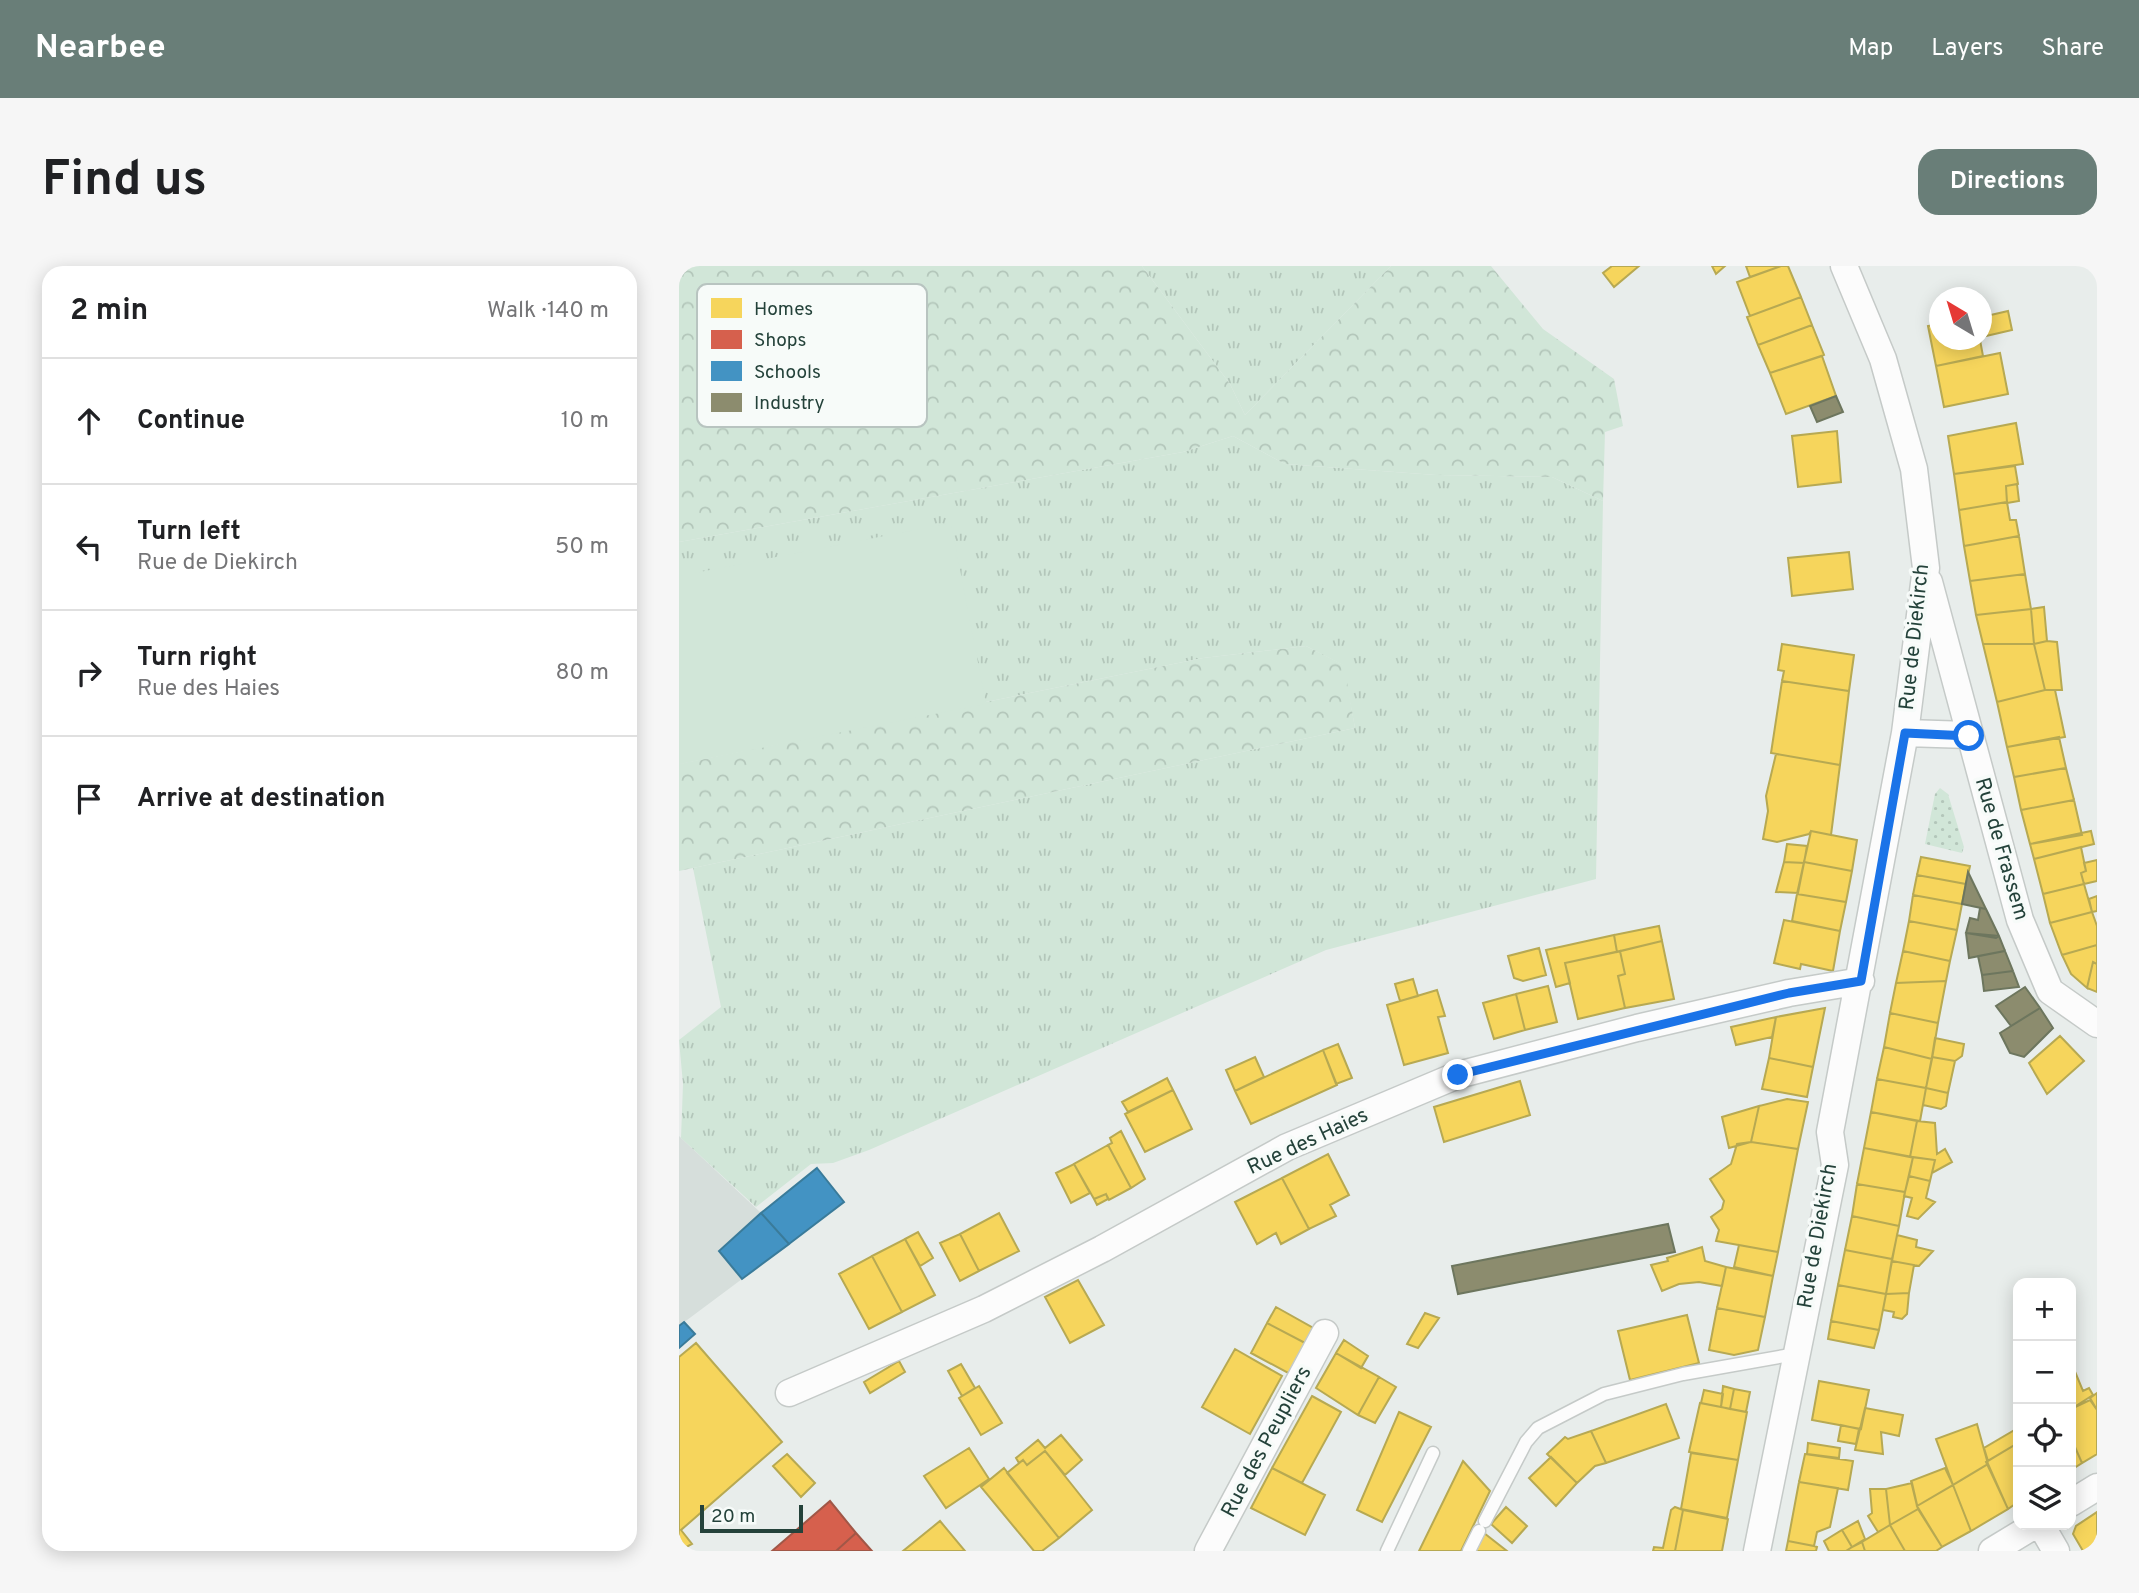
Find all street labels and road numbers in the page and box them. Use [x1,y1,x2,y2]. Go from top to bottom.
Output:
street label: Rue de Diekirch [1894,562,1936,712]
street label: Rue de Frassem [1968,774,2034,924]
street label: Rue des Haies [1243,1102,1373,1182]
street label: Rue de Diekirch [1792,1161,1844,1311]
street label: Rue des Peupliers [1216,1362,1318,1522]

